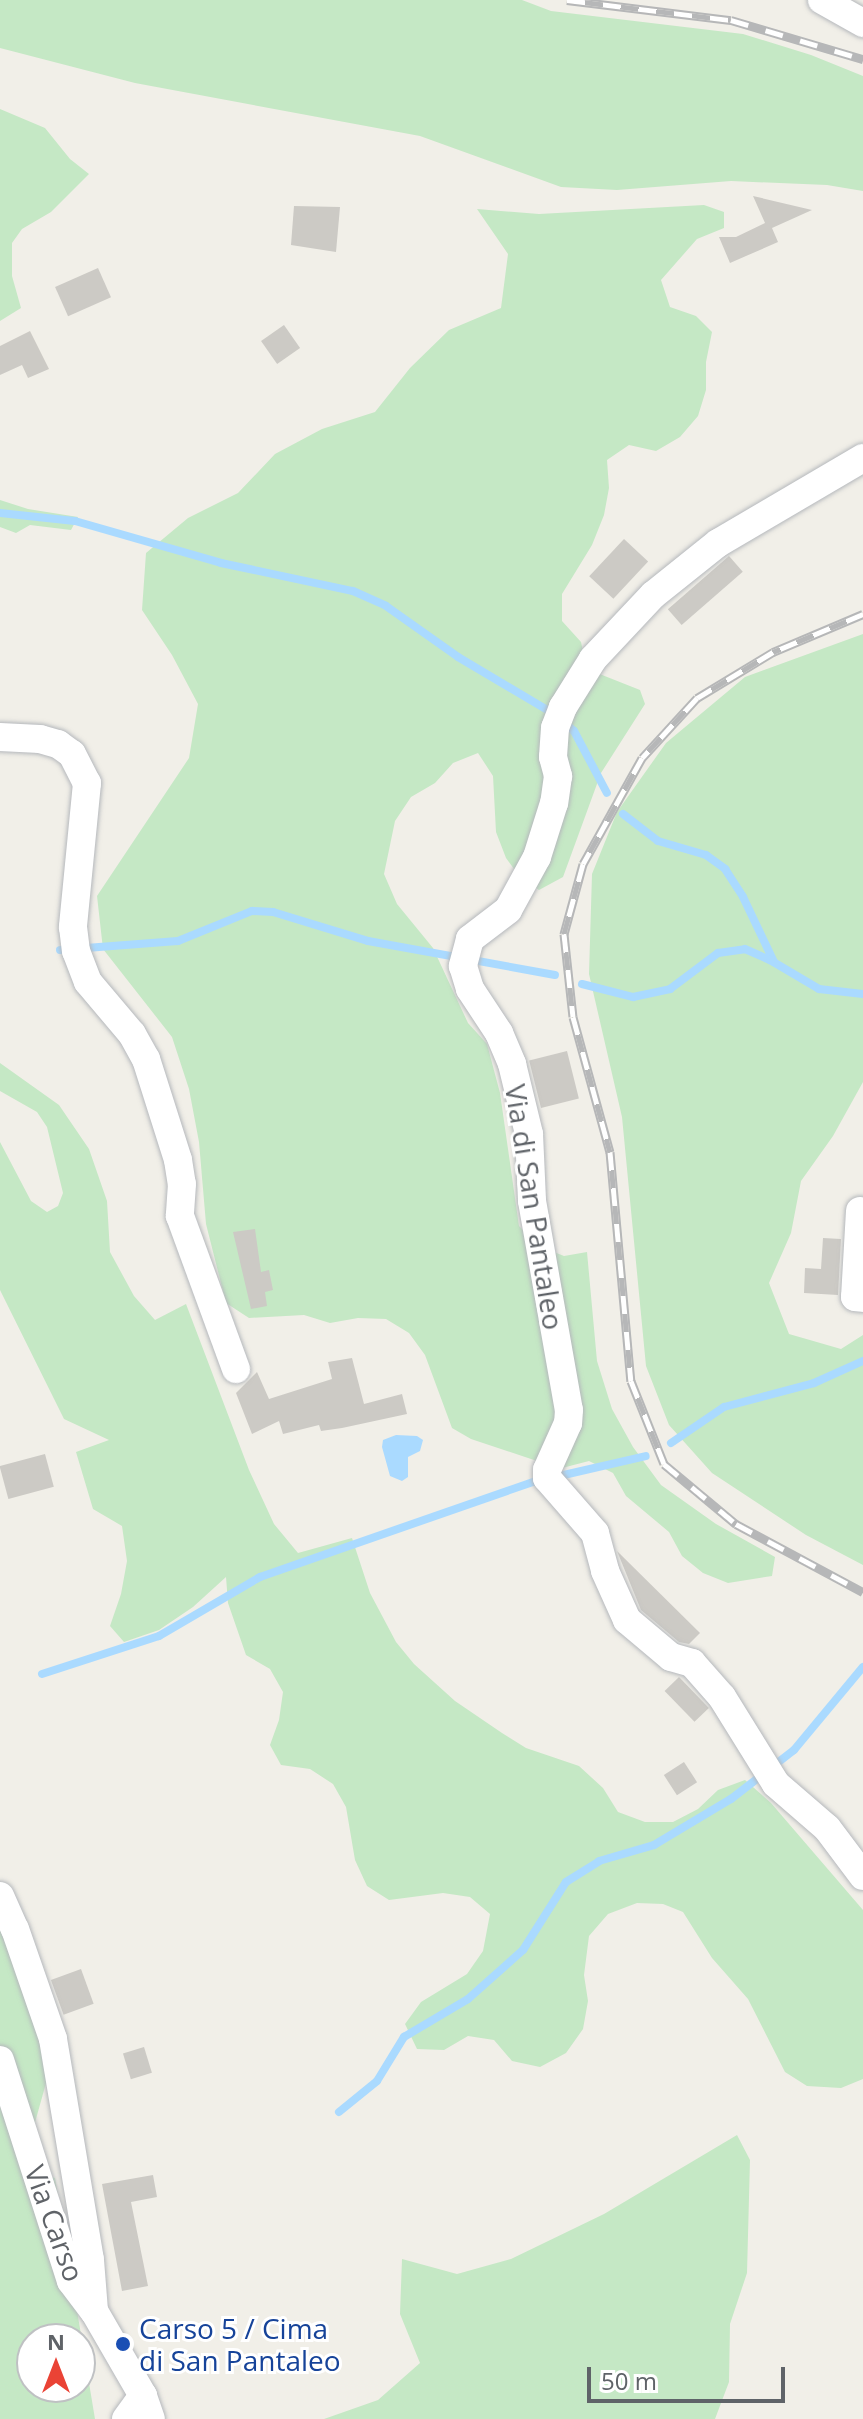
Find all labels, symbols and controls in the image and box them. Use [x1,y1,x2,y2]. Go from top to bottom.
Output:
street label: Via di San Pantaleo [499,1082,571,1332]
street label: Via Carso [18,2160,92,2286]
place label: Carso 5 / Cima di San Pantaleo [139,2311,341,2377]
north arrow [16,2323,96,2403]
text: N [47,2326,65,2356]
marker: Carso 5 / Cima di San Pantaleo [114,2335,132,2353]
scale bar [591,2351,789,2401]
text: 50 m [601,2364,657,2397]

